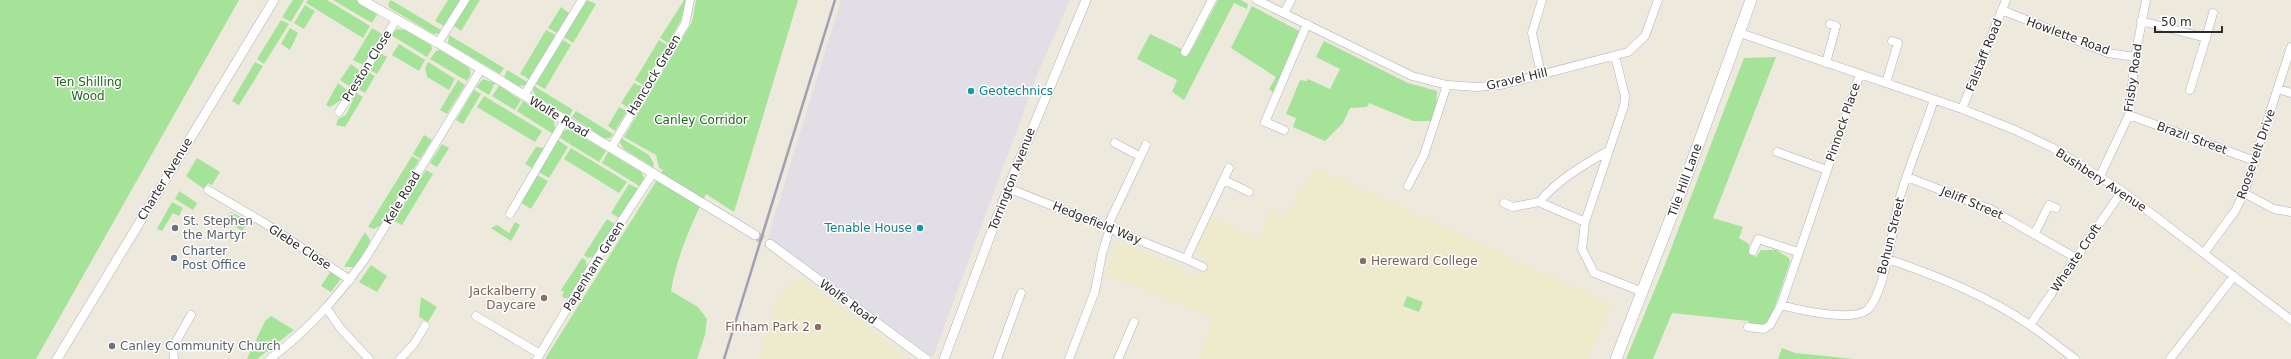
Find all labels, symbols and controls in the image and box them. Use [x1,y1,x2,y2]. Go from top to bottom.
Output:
scale bar [2155,8,2222,34]
street label: Howlette Road [2024,14,2112,58]
text: 50 m [2161,15,2192,29]
street label: Falstaff Road [1963,17,2005,93]
street label: Preston Close [339,28,395,104]
street label: Hancock Green [624,32,684,118]
street label: Frisby Road [2121,43,2145,113]
street label: Gravel Hill [1485,65,1549,93]
park label: Ten Shilling Wood [53,75,122,103]
street label: Pinnock Place [1823,81,1863,163]
place label: Geotechnics [979,84,1053,98]
marker: Geotechnics [966,86,976,96]
street label: Wolfe Road [527,94,591,140]
street label: Roosevelt Drive [2234,107,2278,201]
park label: Canley Corridor [654,113,748,127]
street label: Brazil Street [2155,119,2229,157]
street label: Torrington Avenue [986,126,1038,233]
street label: Charter Avenue [135,135,195,223]
street label: Tile Hill Lane [1665,142,1705,219]
street label: Bushbery Avenue [2053,145,2149,215]
street label: Kele Road [381,169,423,227]
street label: Jeliff Street [1938,183,2005,222]
street label: Bohun Street [1875,196,1907,276]
street label: Hedgefield Way [1051,199,1143,247]
place label: St. Stephen the Martyr [183,214,253,242]
street label: Papenham Green [561,218,627,314]
place label: Tenable House [824,221,912,235]
street label: Wheate Croft [2048,221,2104,295]
street label: Glebe Close [266,222,334,272]
marker: St. Stephen the Martyr [170,223,180,233]
marker: Tenable House [915,223,925,233]
place label: Charter Post Office [182,244,246,272]
marker: Charter Post Office [169,253,179,263]
place label: Hereward College [1371,254,1478,268]
marker: Hereward College [1358,256,1368,266]
street label: Wolfe Road [817,277,879,327]
place label: Jackalberry Daycare [468,284,536,312]
marker: Jackalberry Daycare [539,293,549,303]
place label: Finham Park 2 [725,320,810,334]
marker: Finham Park 2 [813,322,823,332]
place label: Canley Community Church [120,339,281,353]
marker: Canley Community Church [107,341,117,351]

